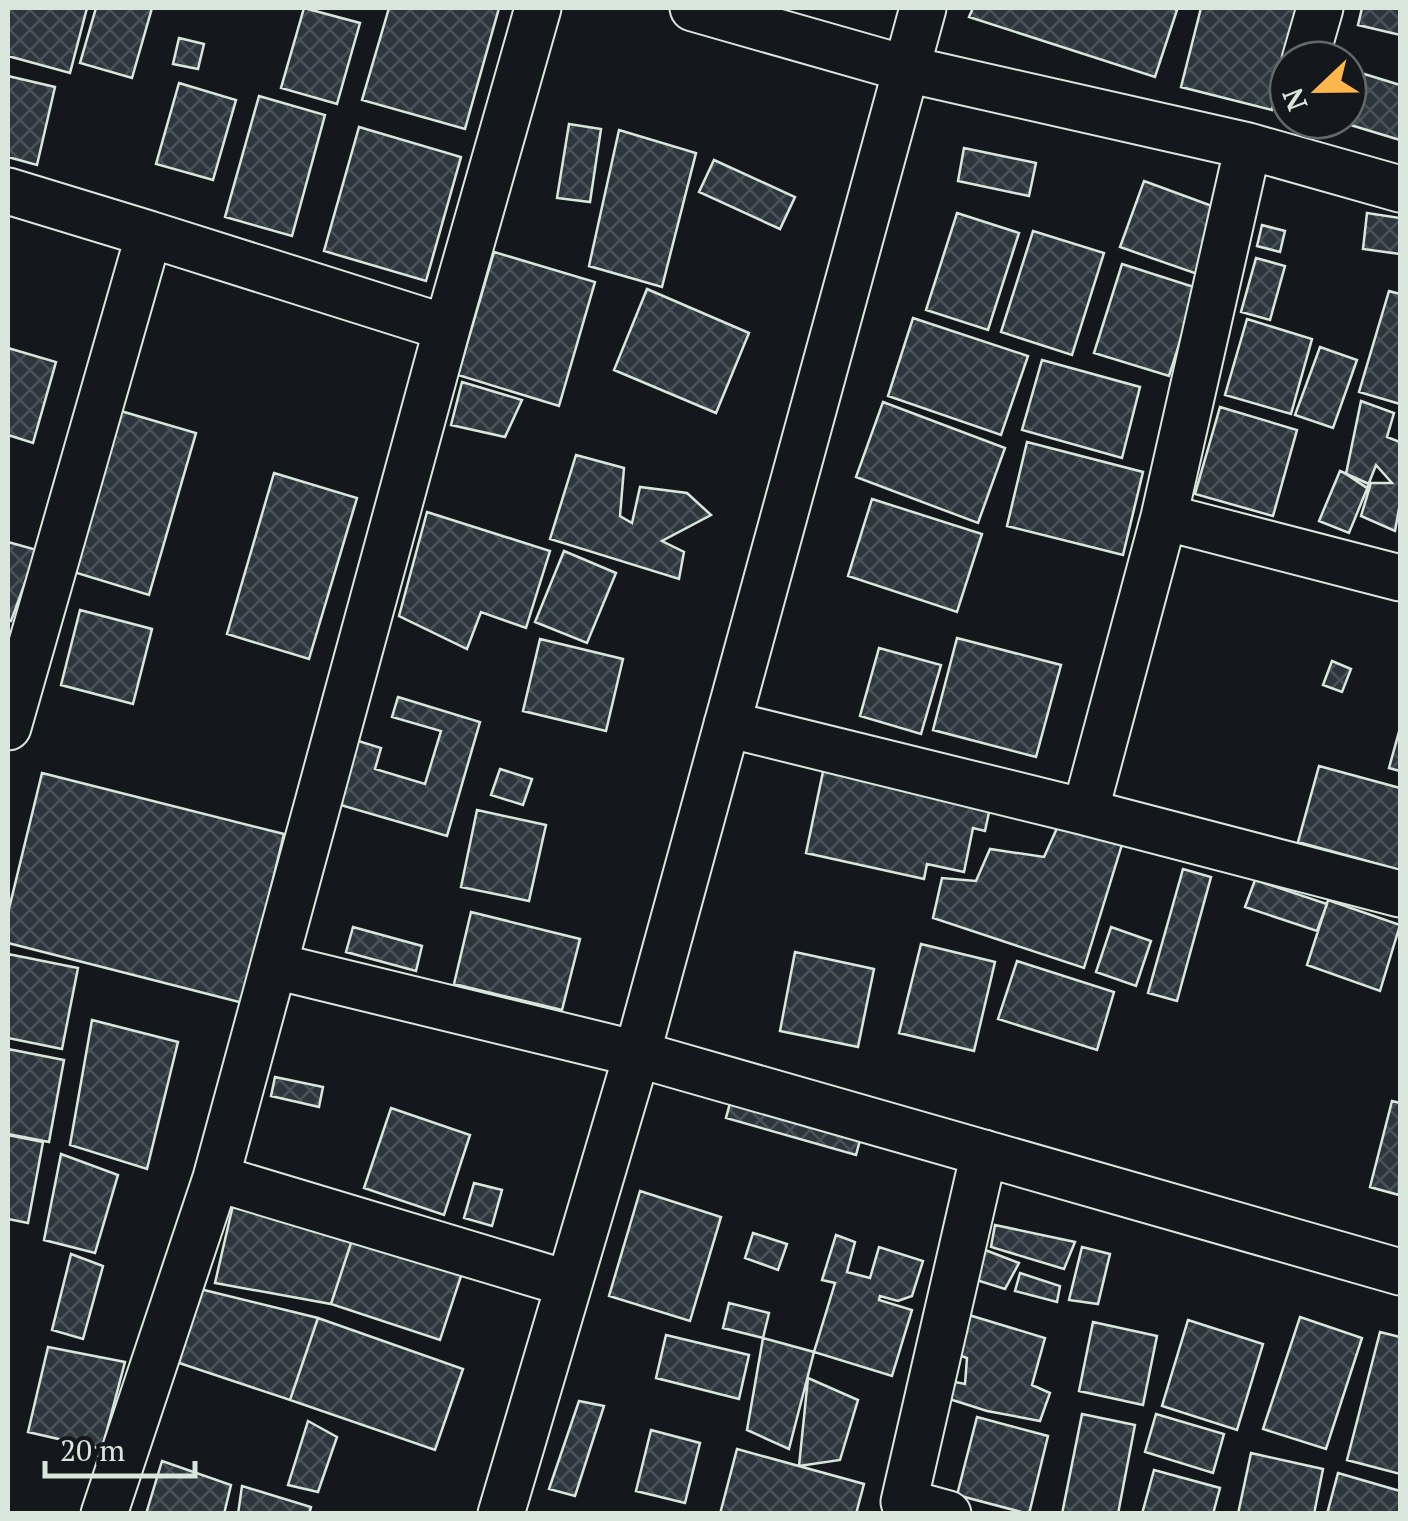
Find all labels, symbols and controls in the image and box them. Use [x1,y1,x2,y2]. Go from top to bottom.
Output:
north arrow [1268,40,1368,140]
text: N [1273,83,1315,116]
scale bar [45,1416,195,1478]
text: 20 m [60,1430,125,1470]

